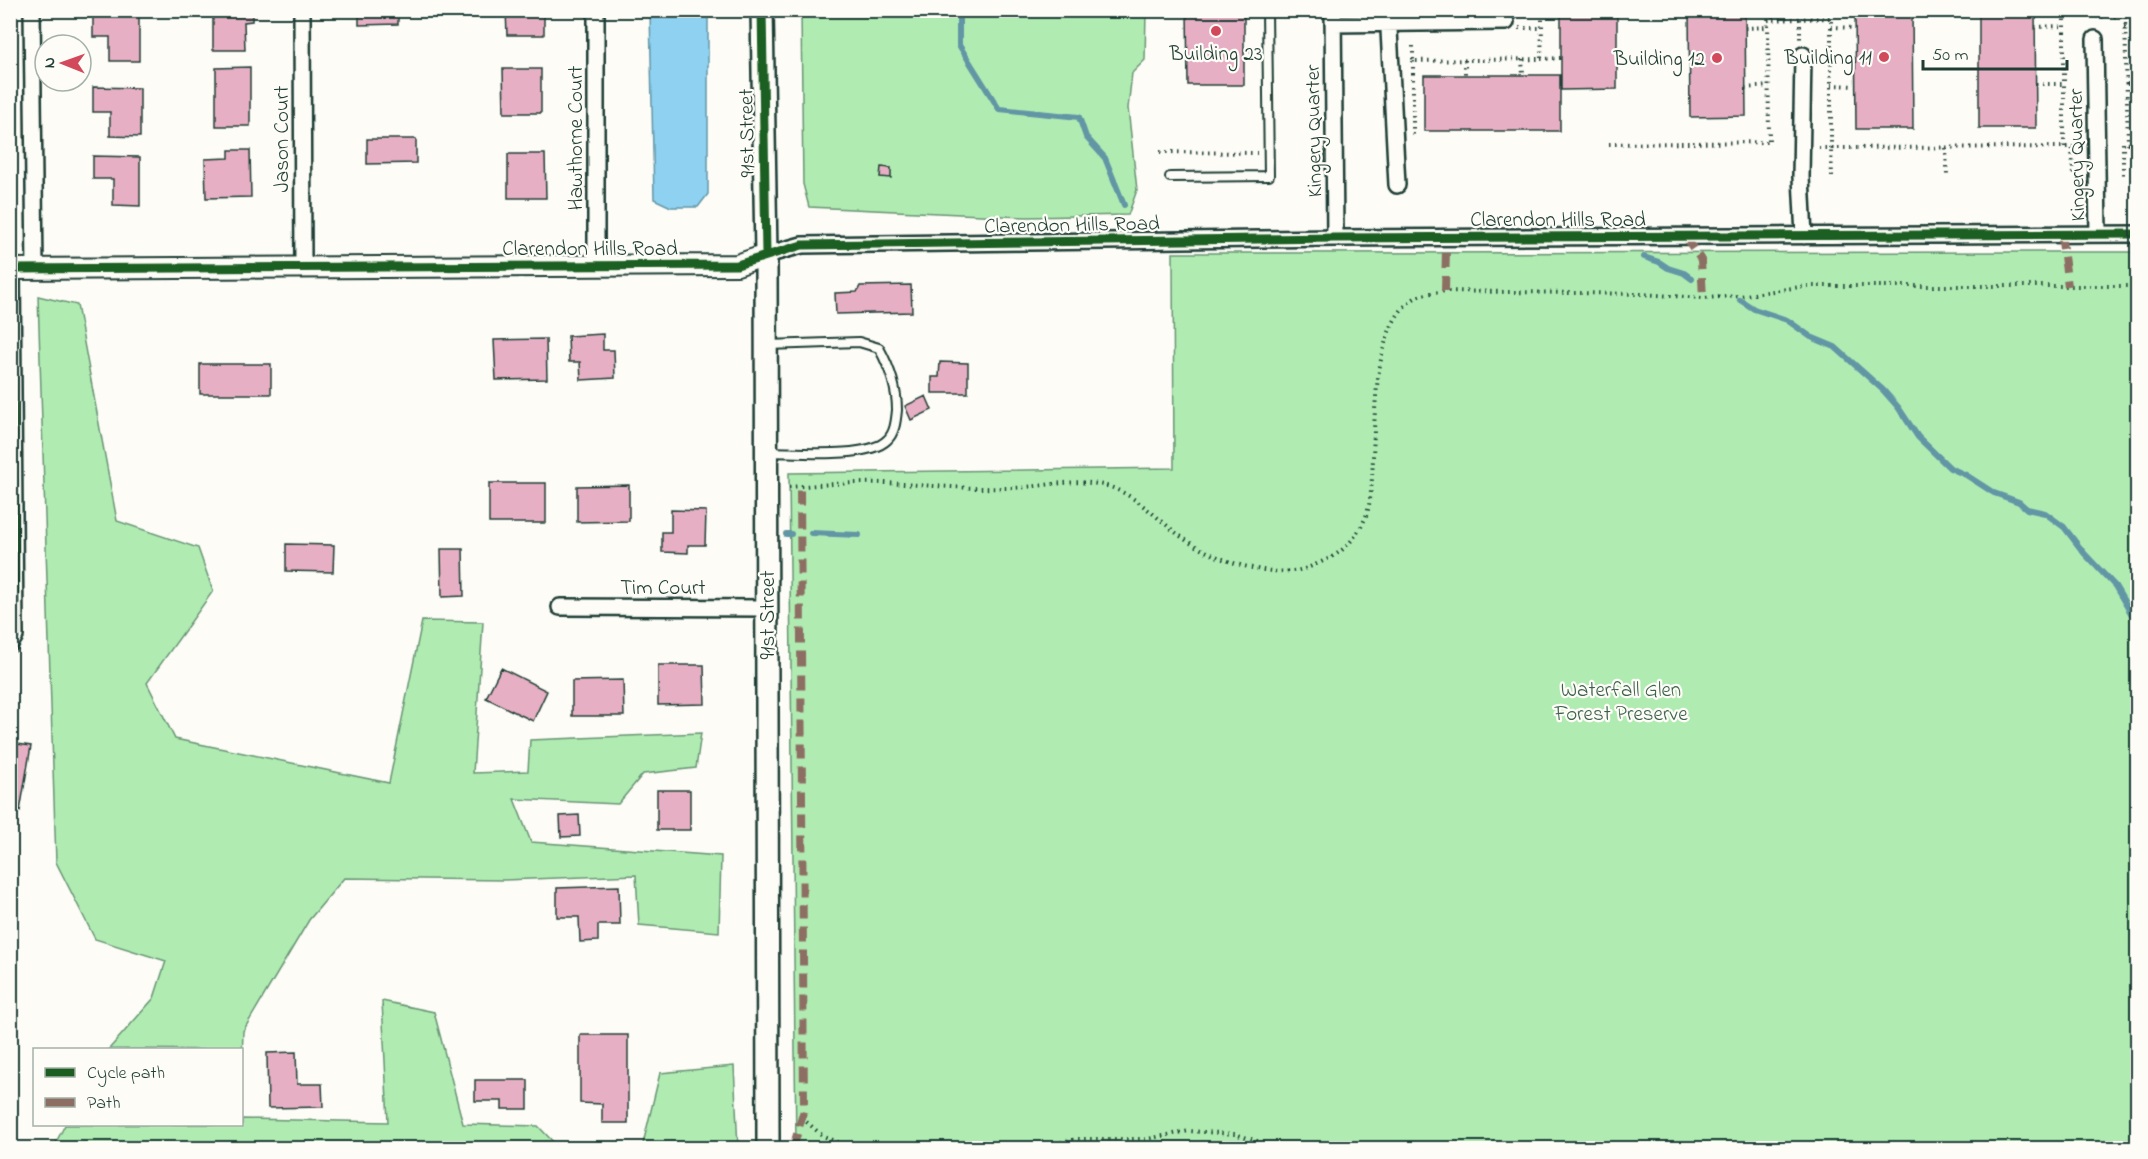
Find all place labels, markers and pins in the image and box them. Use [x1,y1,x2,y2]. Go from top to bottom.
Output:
marker: Building 23 [1209,24,1223,38]
place label: Building 23 [1168,40,1263,72]
place label: Building 11 [1784,44,1872,76]
place label: Building 12 [1613,45,1705,77]
marker: Building 11 [1877,50,1891,64]
marker: Building 12 [1710,51,1724,65]

